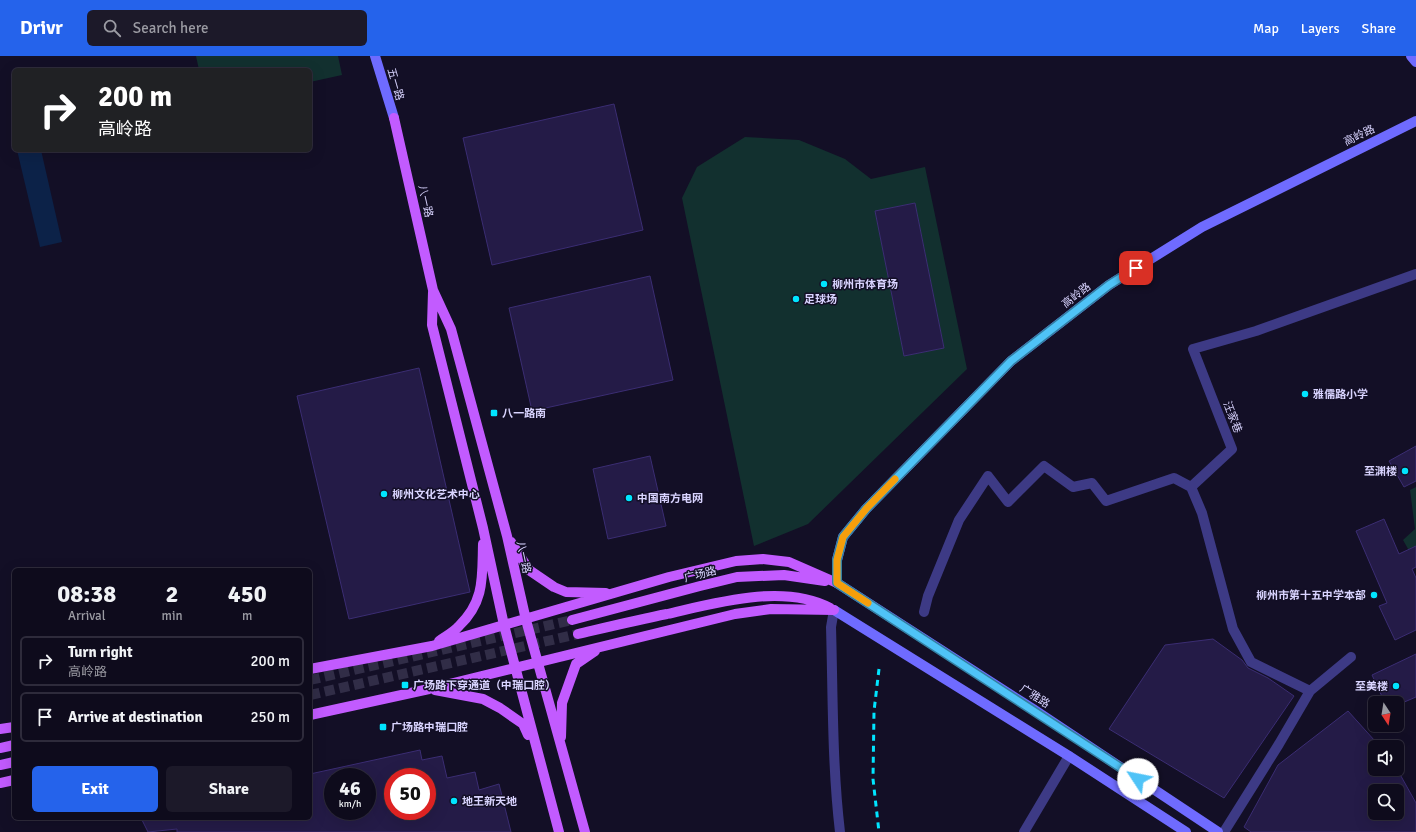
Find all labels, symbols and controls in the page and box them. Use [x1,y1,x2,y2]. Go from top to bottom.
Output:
search box [87,10,367,46]
text: Drivr [20,16,63,40]
icon: search [101,17,123,39]
text: Search here [133,19,208,37]
text: Map [1253,20,1279,37]
text: Layers [1301,20,1340,37]
text: Share [1362,20,1396,37]
street label: 五一路 [385,66,406,102]
text: 200 m [98,80,172,114]
icon: right [32,84,84,136]
text: 高岭路 [98,118,152,140]
street label: 高岭路 [1342,122,1377,149]
street label: 八一路 [415,184,436,219]
pin [1119,251,1153,285]
icon: arrive [1125,257,1147,279]
place label: 柳州市体育场 [832,278,898,291]
marker: 柳州市体育场 [819,279,829,289]
street label: 高岭路 [1059,280,1093,311]
place label: 足球场 [804,293,837,306]
marker: 足球场 [791,294,801,304]
place label: 雅儒路小学 [1313,388,1368,401]
marker: 雅儒路小学 [1300,389,1310,399]
street label: 汪家巷 [1221,399,1245,435]
place label: 八一路南 [502,407,546,420]
marker: 八一路南 [489,408,499,418]
place label: 至渊楼 [1364,465,1397,478]
marker: 至渊楼 [1400,466,1410,476]
place label: 柳州文化艺术中心 [392,488,480,501]
marker: 柳州文化艺术中心 [379,489,389,499]
place label: 中国南方电网 [637,492,703,505]
marker: 中国南方电网 [624,493,634,503]
street label: 八一路 [514,540,533,575]
street label: 广场路 [683,564,718,585]
text: 08:38 [57,579,116,609]
text: 2 [166,579,178,609]
text: 450 [228,579,267,609]
place label: 柳州市第十五中学本部 [1256,589,1366,602]
marker: 柳州市第十五中学本部 [1369,590,1379,600]
text: Arrival [68,608,105,624]
text: min [162,608,183,624]
text: m [242,608,252,624]
text: Turn right [68,643,133,661]
icon: right [34,650,56,672]
text: 200 m [250,652,290,670]
text: 高岭路 [68,664,107,680]
place label: 广场路下穿通道（中瑞口腔） [413,679,556,692]
marker: 广场路下穿通道（中瑞口腔） [400,680,410,690]
place label: 至美楼 [1355,680,1388,693]
marker: 至美楼 [1391,681,1401,691]
street label: 广雅路 [1017,682,1052,711]
north arrow [1368,696,1404,732]
map controls [1368,696,1404,820]
icon: arrive [34,706,56,728]
text: Arrive at destination [68,708,203,726]
text: 250 m [250,708,290,726]
place label: 广场路中瑞口腔 [391,721,468,734]
marker: 广场路中瑞口腔 [378,722,388,732]
button: sound [1368,740,1404,776]
position arrow [1117,758,1159,800]
button: Exit [32,766,158,812]
button: Share [166,766,292,812]
speed limit sign: 50 [384,768,436,820]
text: 46 [339,776,361,801]
button: search [1368,784,1404,820]
place label: 地王新天地 [462,795,517,808]
marker: 地王新天地 [449,796,459,806]
text: km/h [339,798,361,810]

